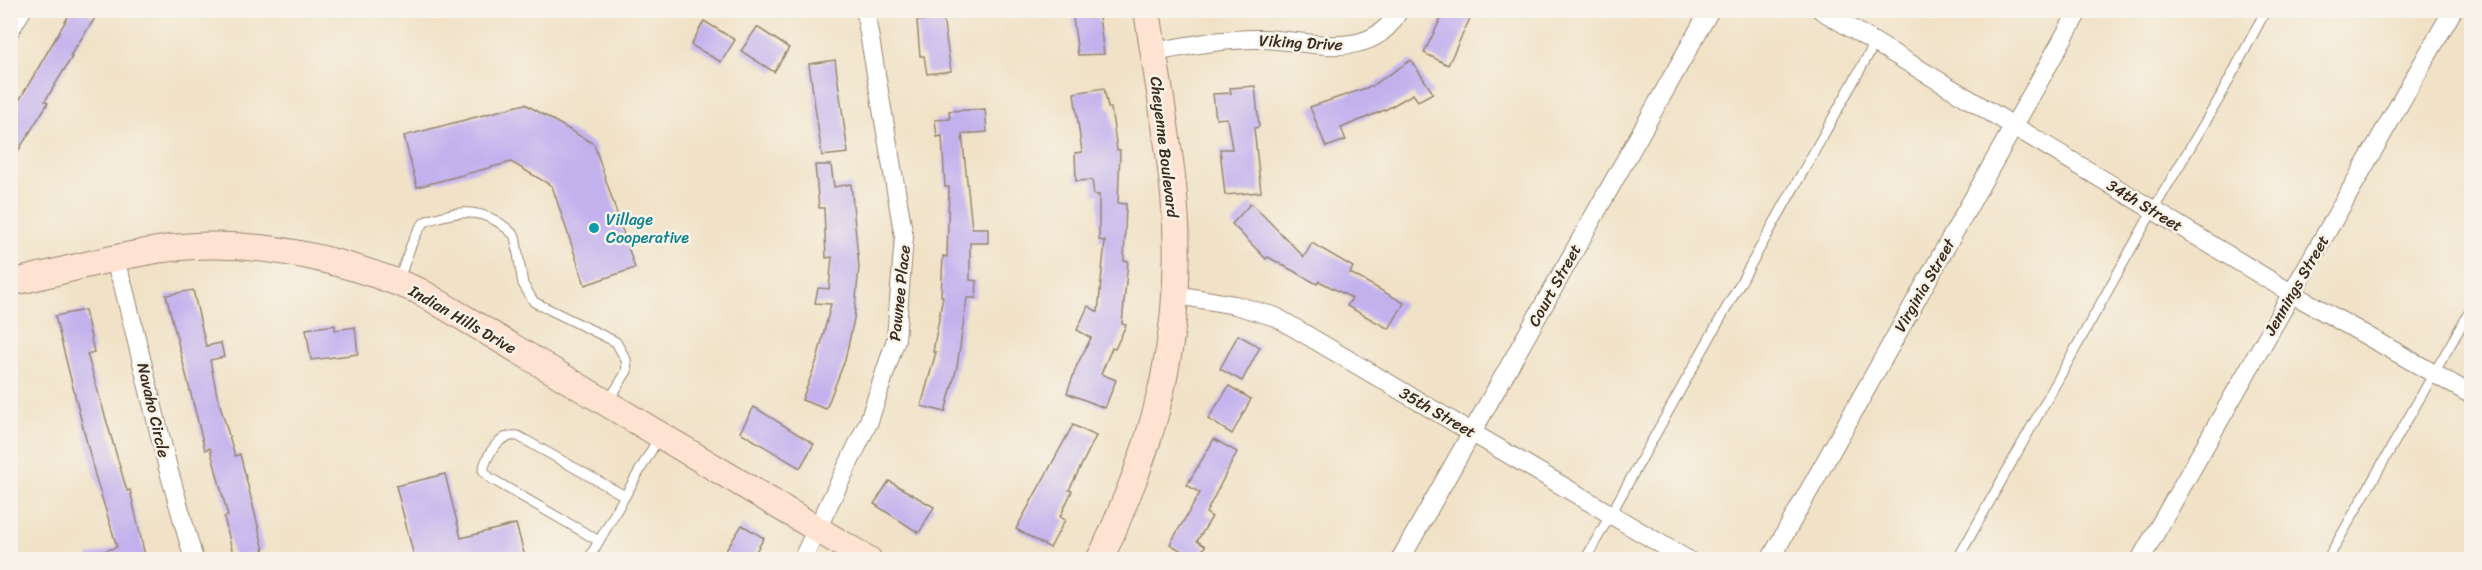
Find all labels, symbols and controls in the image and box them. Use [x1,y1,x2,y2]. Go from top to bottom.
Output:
street label: Viking Drive [1258,26,1344,59]
street label: Cheyenne Boulevard [1141,75,1188,221]
street label: 34th Street [2101,171,2189,240]
place label: Village Cooperative [606,205,689,252]
marker: Village Cooperative [587,221,601,235]
street label: Jennings Street [2255,229,2337,342]
street label: Virginia Street [1886,232,1963,338]
street label: Court Street [1520,238,1589,332]
street label: Pawnee Place [880,244,919,342]
street label: Indian Hills Drive [402,276,522,362]
street label: Navaho Circle [128,360,179,461]
street label: 35th Street [1394,379,1482,446]

